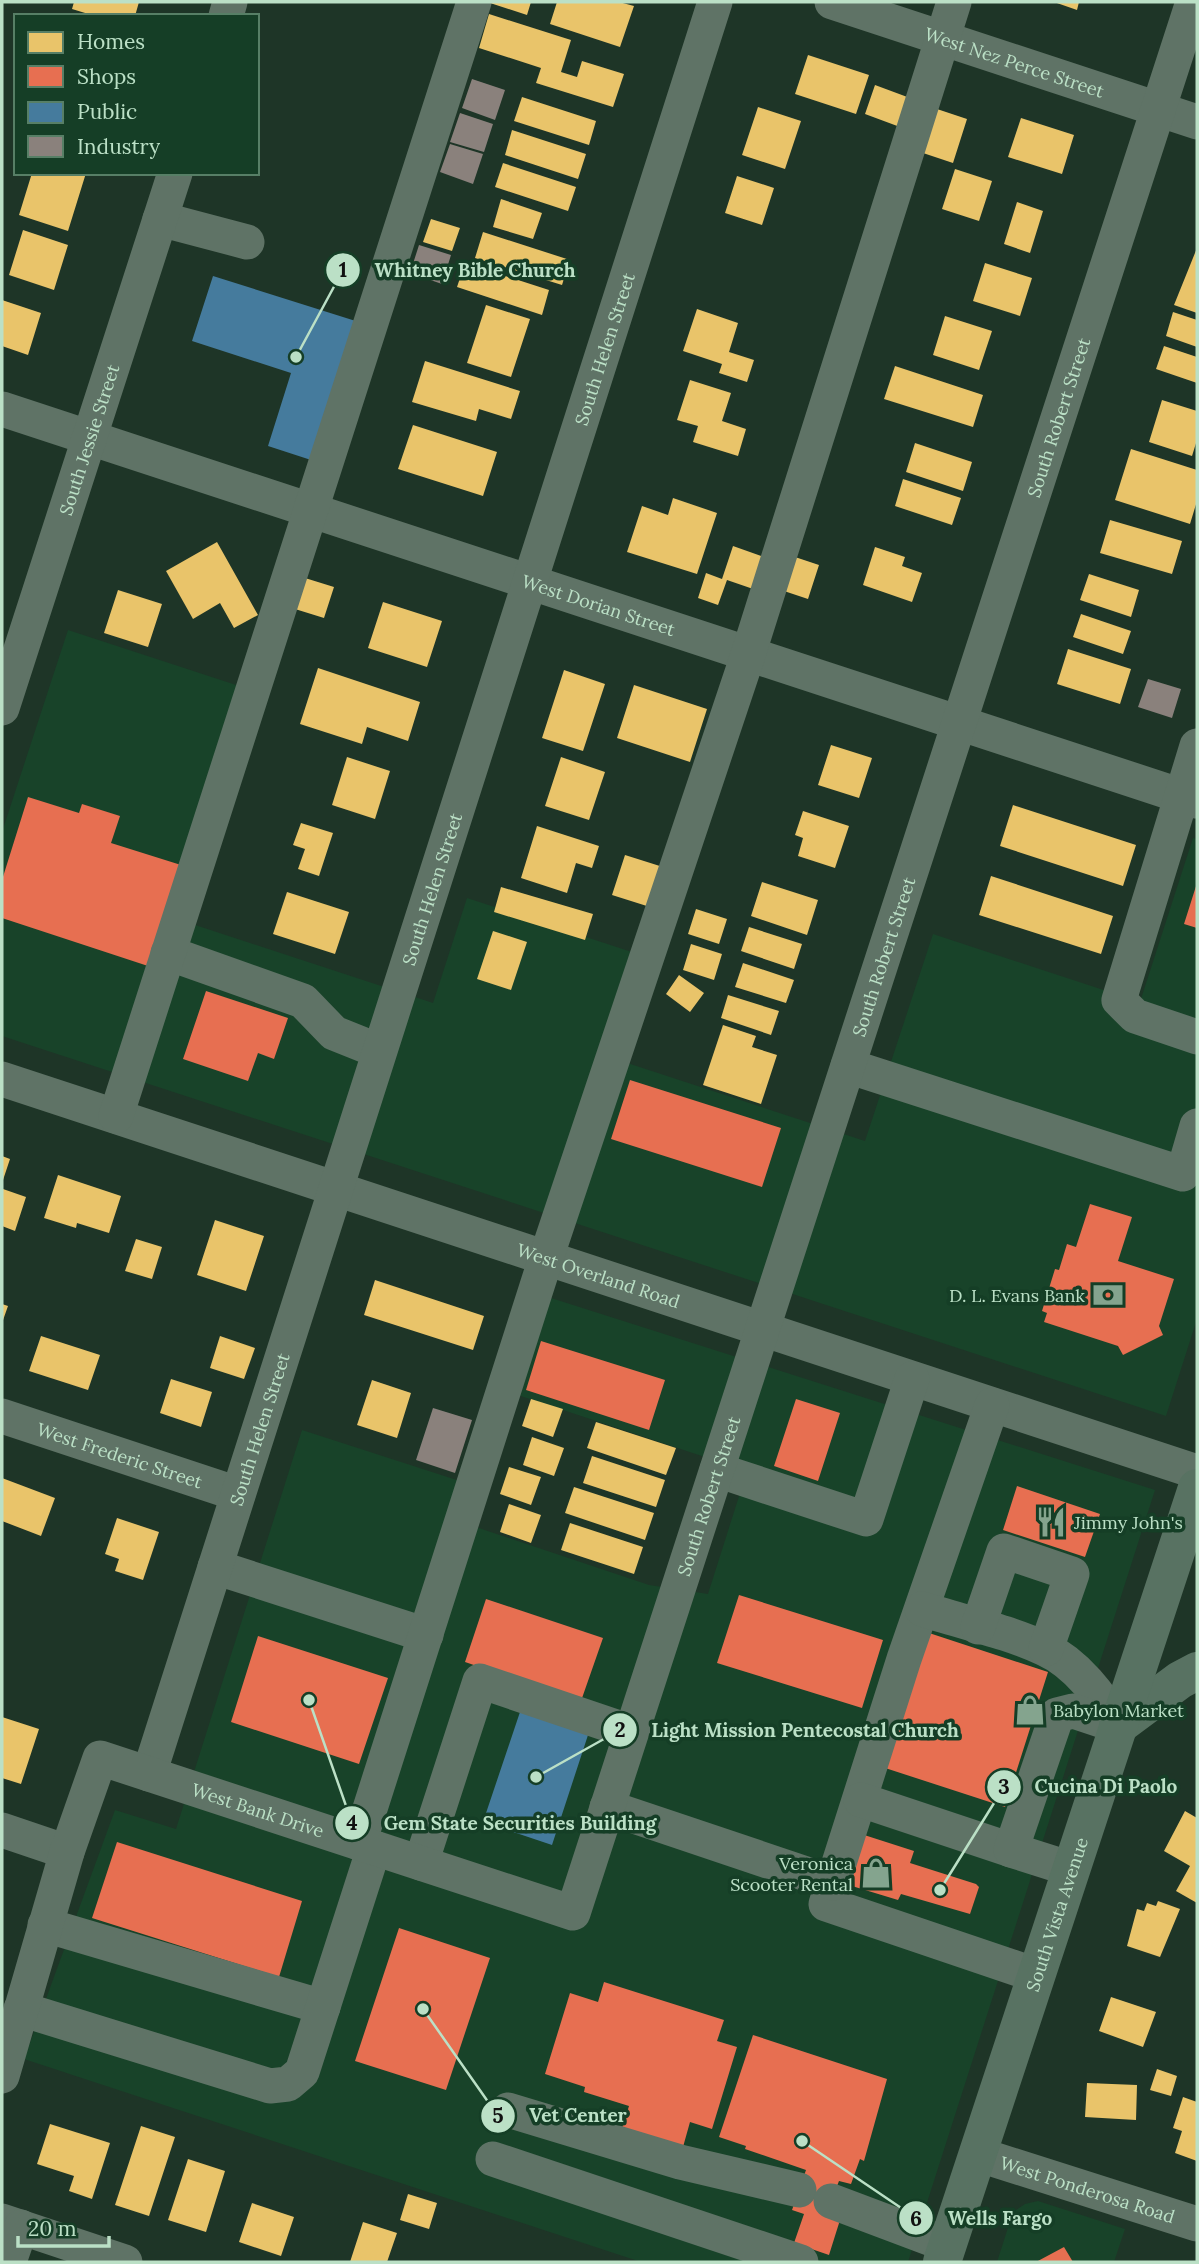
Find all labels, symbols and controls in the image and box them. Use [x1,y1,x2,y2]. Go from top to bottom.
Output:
legend [14,14,259,175]
street label: West Nez Perce Street [922,22,1107,102]
text: Homes [77,28,145,55]
text: Shops [77,63,136,90]
text: Public [77,98,137,125]
text: Industry [77,133,160,160]
callout: Whitney Bible Church [325,250,589,290]
text: 1 [339,256,347,283]
text: Whitney Bible Church [375,258,576,282]
street label: South Helen Street [569,270,639,428]
street label: South Robert Street [1022,335,1095,500]
street label: South Jessie Street [54,361,124,518]
street label: West Dorian Street [519,569,678,641]
street label: South Helen Street [397,810,467,968]
street label: South Robert Street [847,874,920,1039]
street label: West Overland Road [514,1238,683,1313]
bank icon: D. L. Evans Bank [1091,1278,1125,1312]
place label: D. L. Evans Bank [949,1284,1085,1307]
street label: South Helen Street [224,1350,294,1508]
street label: South Robert Street [672,1413,745,1579]
street label: West Frederic Street [34,1417,205,1493]
restaurant icon: Jimmy John's [1034,1505,1068,1539]
place label: Jimmy John's [1073,1511,1183,1534]
shop icon: Babylon Market [1013,1693,1047,1727]
place label: Babylon Market [1053,1699,1184,1722]
callout: Light Mission Pentecostal Church [602,1710,973,1750]
text: 2 [614,1716,626,1743]
text: Light Mission Pentecostal Church [651,1718,959,1742]
callout: Cucina Di Paolo [986,1767,1192,1807]
text: 3 [998,1773,1010,1800]
text: Cucina Di Paolo [1035,1774,1178,1798]
street label: West Bank Drive [189,1777,327,1842]
callout: Gem State Securities Building [335,1803,670,1843]
text: 4 [346,1809,358,1836]
text: Gem State Securities Building [384,1811,658,1835]
street label: South Vista Avenue [1020,1834,1093,1994]
place label: Veronica Scooter Rental [730,1852,853,1896]
shop icon: Veronica Scooter Rental [859,1856,893,1890]
callout: Vet Center [480,2096,641,2136]
text: 5 [492,2102,504,2129]
text: Vet Center [529,2103,627,2127]
street label: West Ponderosa Road [997,2151,1178,2228]
callout: Wells Fargo [898,2198,1066,2238]
scale bar [18,2204,108,2248]
text: 6 [910,2205,922,2232]
text: Wells Fargo [948,2206,1052,2230]
text: 20 m [28,2215,77,2242]

